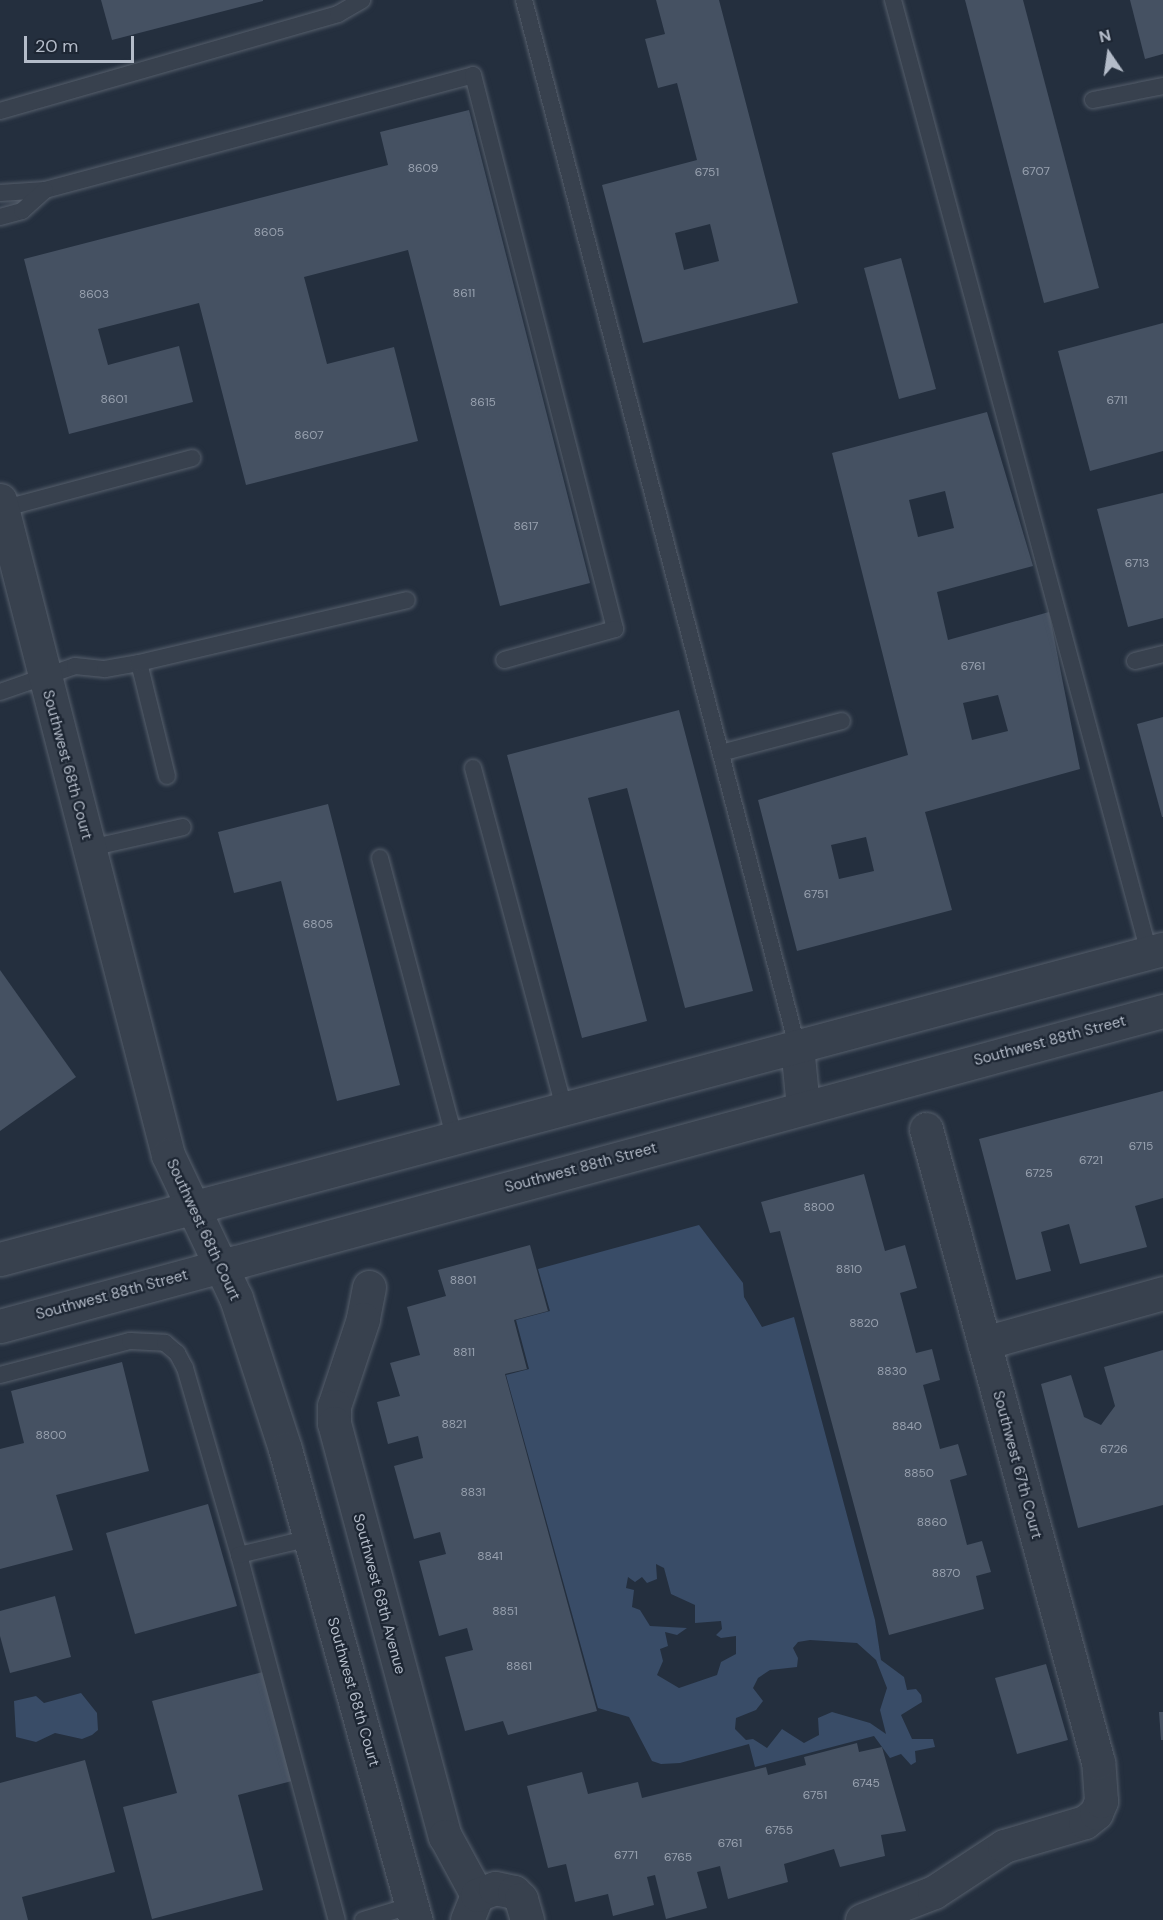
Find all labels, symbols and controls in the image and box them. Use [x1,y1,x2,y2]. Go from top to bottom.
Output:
scale bar [27,24,136,62]
north arrow [1079,24,1139,84]
text: N [1097,24,1113,48]
text: 20 m [35,34,78,58]
house number: 8609 [408,162,438,176]
house number: 6707 [1022,165,1050,179]
house number: 6751 [695,166,719,180]
house number: 8605 [254,226,284,240]
house number: 8611 [453,287,475,301]
house number: 8603 [79,288,109,302]
house number: 8601 [101,393,127,407]
house number: 6711 [1106,394,1128,408]
house number: 8615 [470,396,496,410]
house number: 8607 [294,429,324,443]
house number: 8617 [514,520,538,534]
house number: 6713 [1125,557,1149,571]
house number: 6761 [961,660,985,674]
street label: Southwest 68th Court [38,688,96,842]
house number: 6751 [804,888,828,902]
house number: 6805 [303,918,333,932]
street label: Southwest 88th Street [972,1012,1128,1070]
street label: Southwest 88th Street [503,1139,659,1197]
house number: 6715 [1129,1140,1153,1154]
house number: 6721 [1079,1154,1103,1168]
street label: Southwest 68th Court [162,1156,244,1304]
house number: 6725 [1025,1167,1053,1181]
house number: 8800 [803,1201,835,1215]
house number: 8810 [836,1263,862,1277]
street label: Southwest 88th Street [34,1266,190,1324]
house number: 8801 [450,1274,476,1288]
house number: 8820 [849,1317,879,1331]
house number: 8811 [453,1346,475,1360]
house number: 8830 [877,1365,907,1379]
street label: Southwest 67th Court [989,1389,1045,1541]
house number: 8821 [441,1418,467,1432]
house number: 8840 [892,1420,922,1434]
house number: 8800 [35,1429,67,1443]
house number: 6726 [1100,1443,1128,1457]
house number: 8850 [904,1467,934,1481]
house number: 8831 [460,1486,486,1500]
street label: Southwest 68th Avenue [349,1512,409,1676]
house number: 8860 [917,1516,947,1530]
house number: 8841 [477,1550,503,1564]
house number: 8870 [932,1567,960,1581]
house number: 8851 [492,1605,518,1619]
street label: Southwest 68th Court [323,1615,383,1769]
house number: 8861 [506,1660,532,1674]
house number: 6745 [852,1777,880,1791]
house number: 6751 [803,1789,827,1803]
house number: 6755 [765,1824,793,1838]
house number: 6761 [718,1837,742,1851]
house number: 6771 [614,1849,638,1863]
house number: 6765 [664,1851,692,1865]

